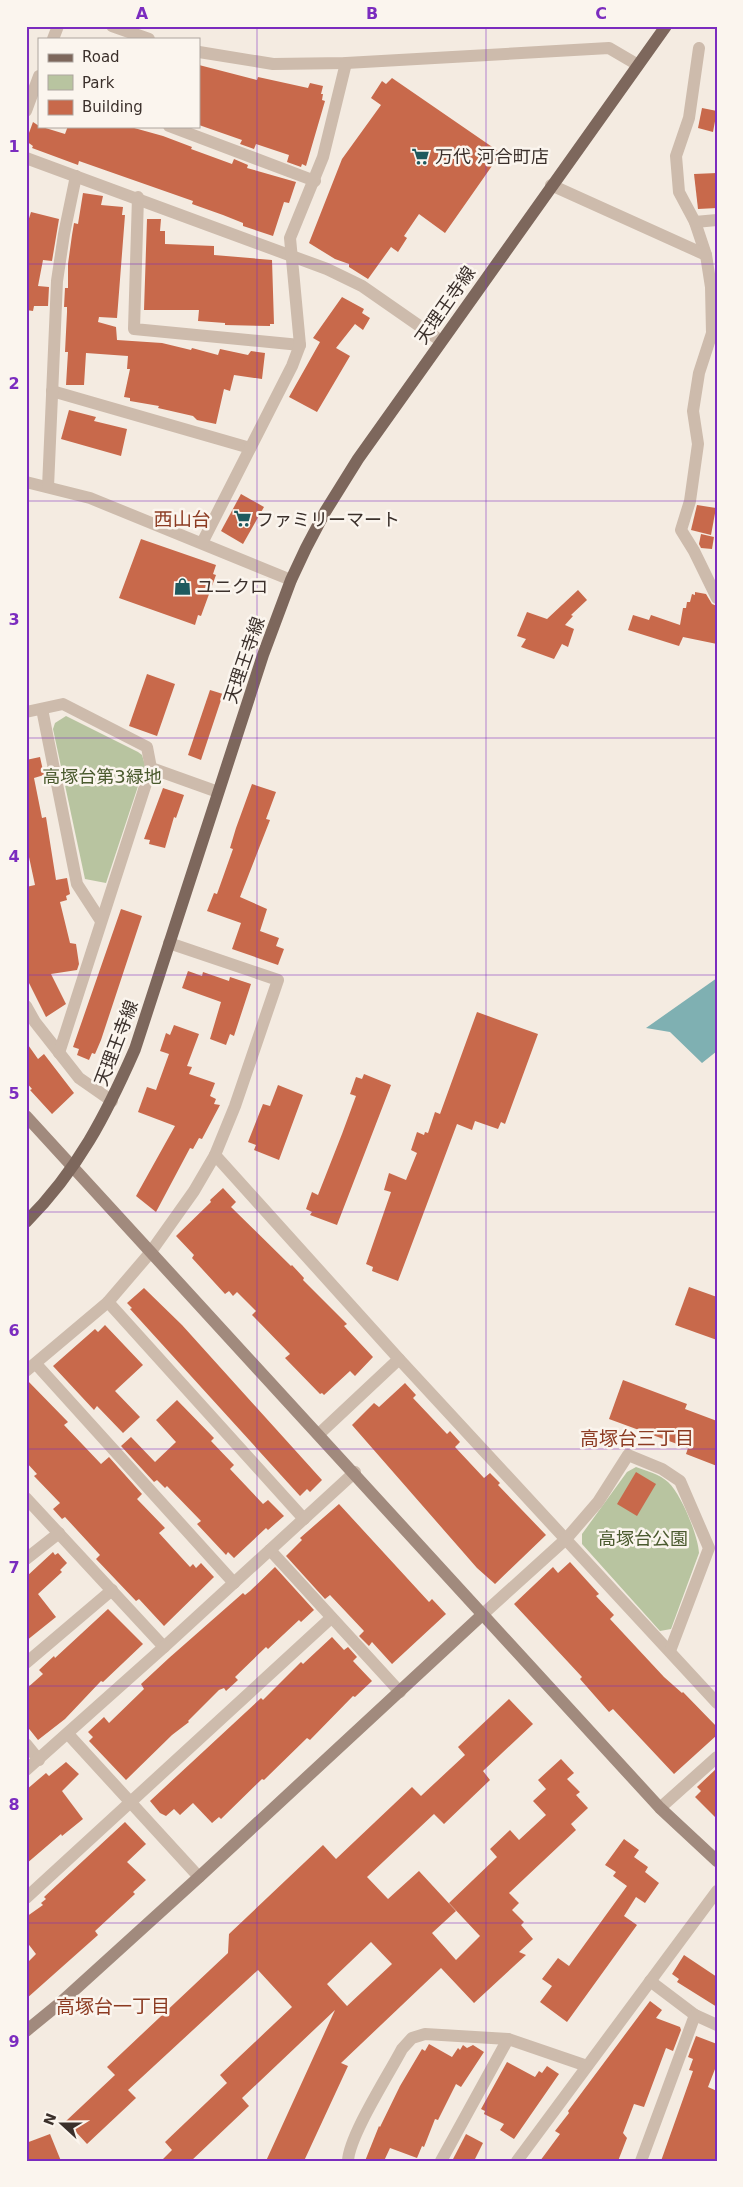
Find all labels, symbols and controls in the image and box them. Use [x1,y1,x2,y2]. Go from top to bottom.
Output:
text: A [136,4,149,23]
text: B [366,4,378,23]
text: C [595,4,607,23]
legend [38,38,200,128]
text: Road [82,48,120,66]
text: Park [82,74,115,92]
text: Building [82,98,143,116]
text: 1 [8,137,20,156]
supermarket icon: 万代 河合町店 [411,146,431,166]
place label: 万代 河合町店 [435,146,549,167]
street label: 天理王寺線 [411,262,479,348]
text: 2 [8,374,20,393]
district label: 西山台 [153,508,211,530]
supermarket icon: ファミリーマート [232,509,252,529]
place label: ファミリーマート [256,509,400,530]
shop icon: ユニクロ [172,576,192,596]
place label: ユニクロ [196,576,268,597]
text: 3 [8,610,20,629]
street label: 天理王寺線 [219,614,269,706]
park label: 高塚台第3緑地 [42,766,162,787]
text: 4 [8,847,20,866]
street label: 天理王寺線 [90,997,142,1089]
text: 5 [8,1084,20,1103]
text: 6 [8,1321,20,1340]
district label: 高塚台三丁目 [580,1427,694,1449]
park label: 高塚台公園 [598,1528,688,1549]
text: 7 [8,1558,20,1577]
text: 8 [8,1795,20,1814]
district label: 高塚台一丁目 [56,1995,170,2017]
text: 9 [8,2032,20,2051]
north arrow [38,2100,88,2150]
text: N [40,2111,59,2128]

